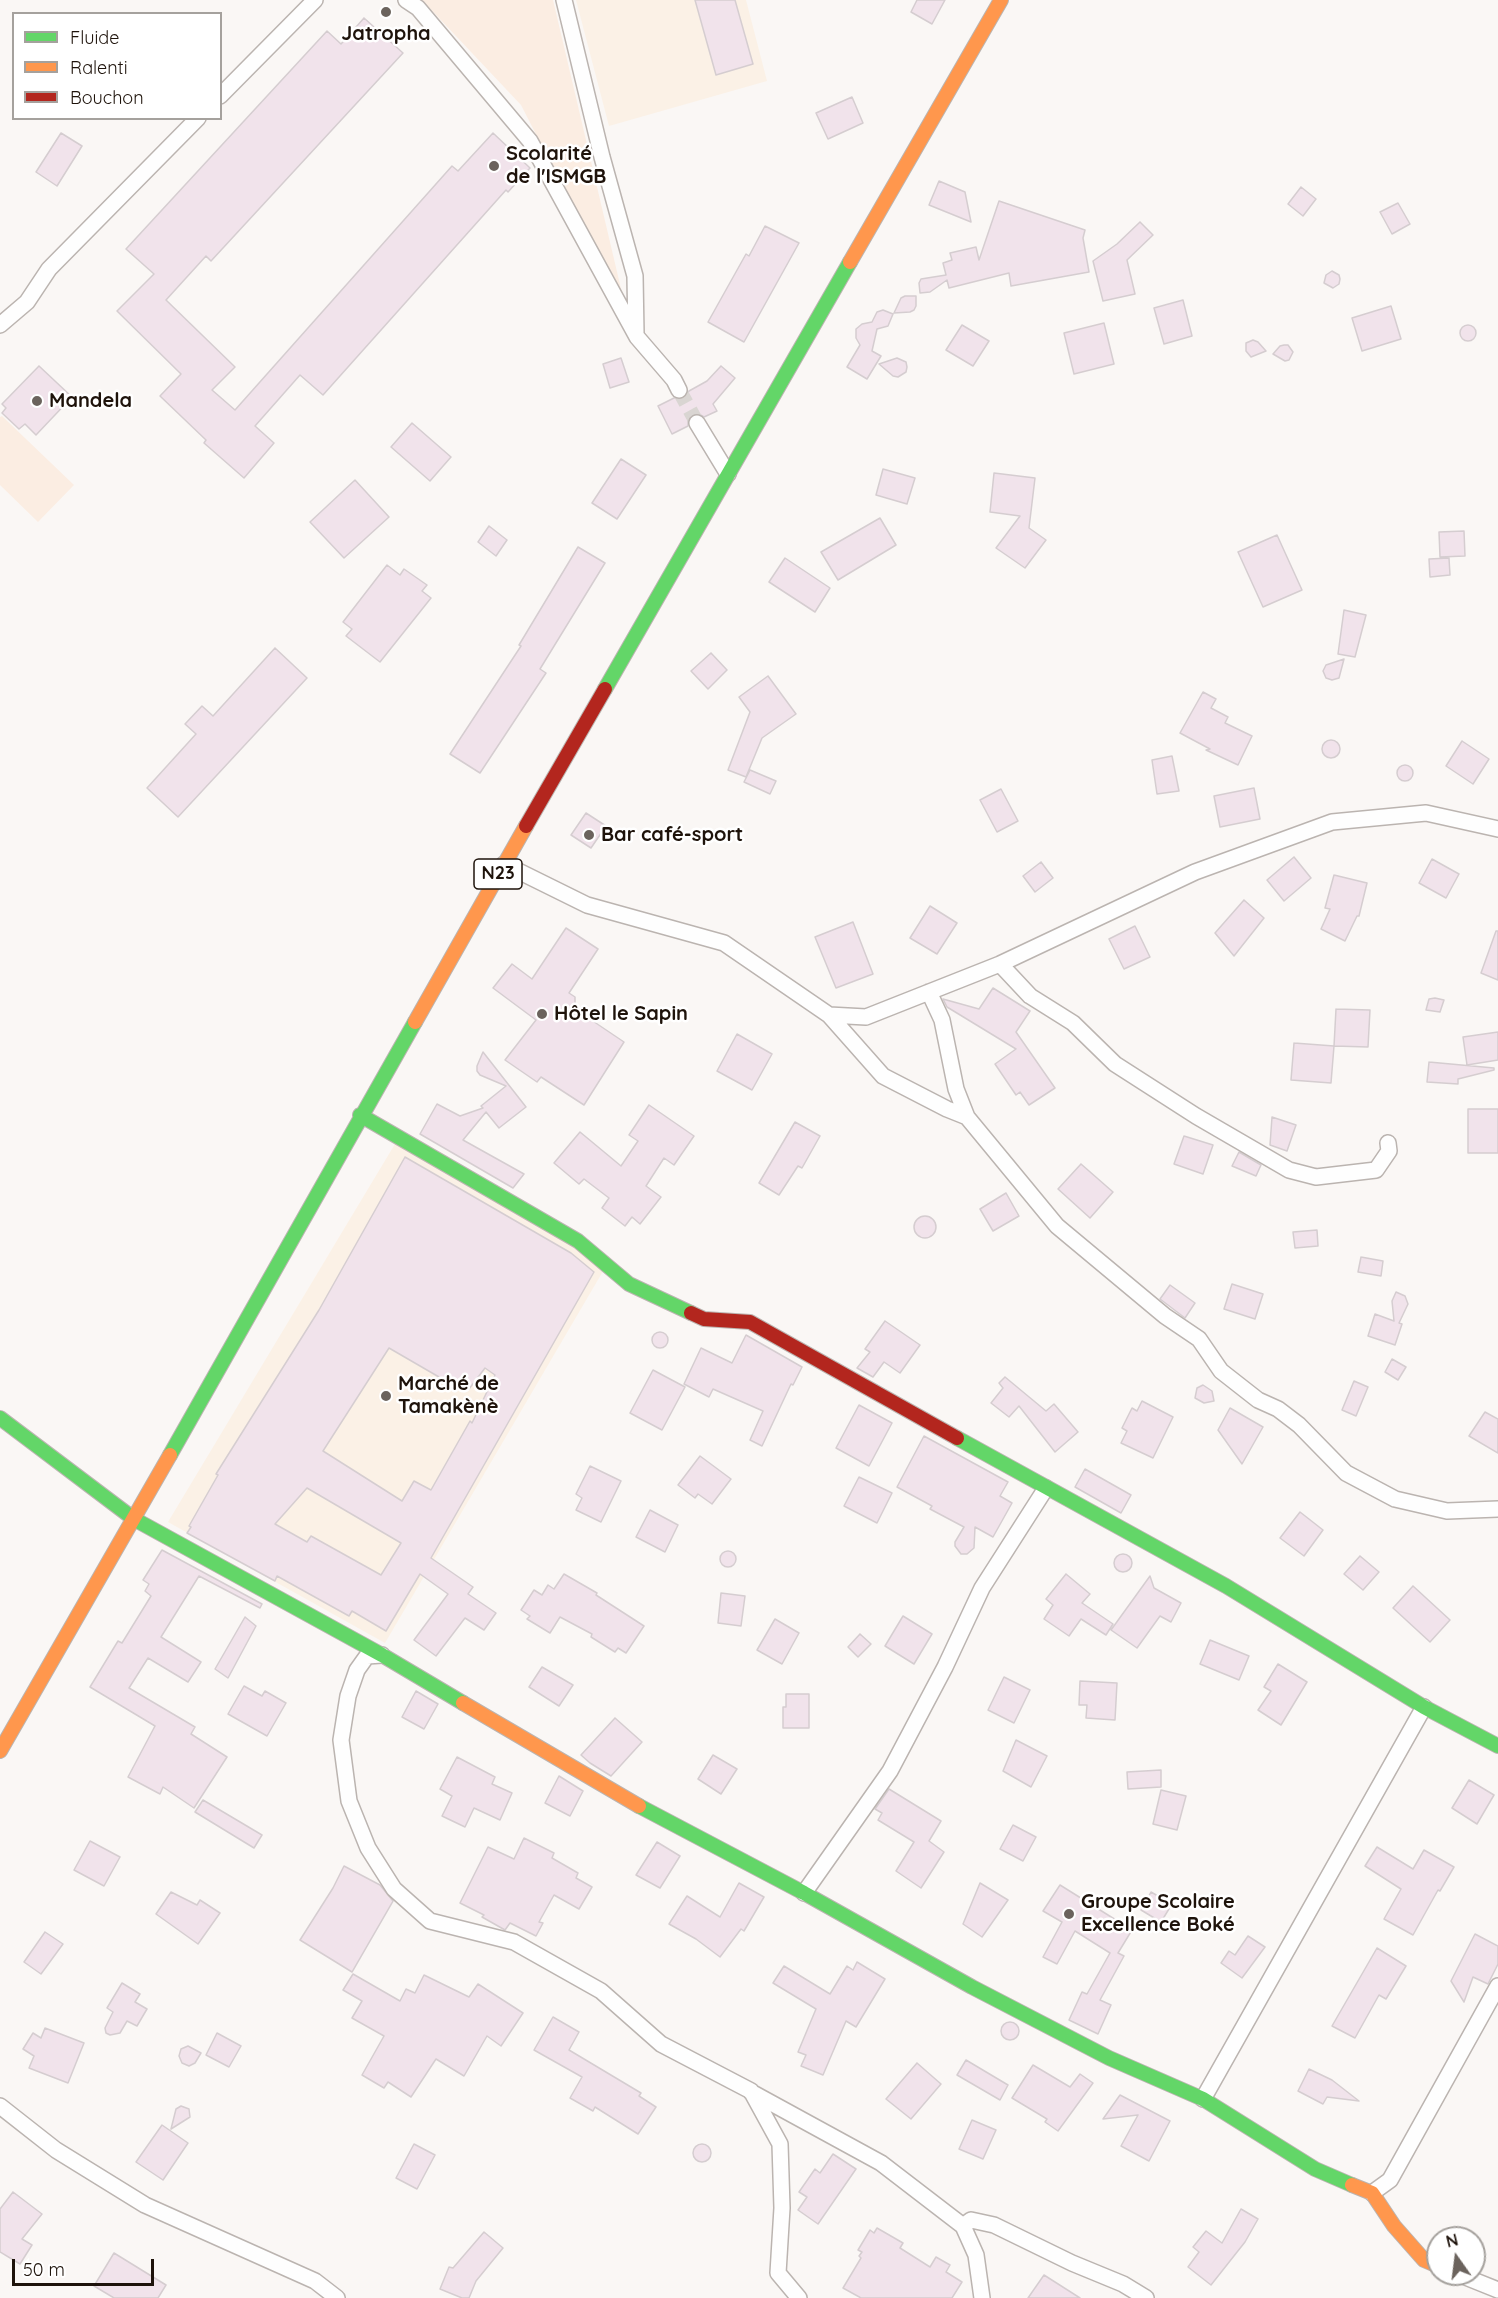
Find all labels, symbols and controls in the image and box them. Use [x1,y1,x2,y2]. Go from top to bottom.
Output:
marker: Jatropha [379,5,393,19]
legend [12,12,222,120]
place label: Jatropha [341,22,431,46]
text: Fluide [70,26,119,49]
text: Ralenti [70,56,128,79]
text: Bouchon [70,86,144,109]
place label: Scolarité de l'ISMGB [506,142,606,189]
marker: Scolarité de l'ISMGB [487,159,501,173]
place label: Mandela [49,389,132,413]
marker: Mandela [30,394,44,408]
place label: Bar café-sport [601,823,743,847]
marker: Bar café-sport [582,828,596,842]
road number: N23 [474,859,522,889]
place label: Hôtel le Sapin [554,1002,688,1026]
marker: Hôtel le Sapin [535,1007,549,1021]
place label: Marché de Tamakènè [398,1372,499,1419]
marker: Marché de Tamakènè [379,1389,393,1403]
place label: Groupe Scolaire Excellence Boké [1081,1890,1235,1937]
marker: Groupe Scolaire Excellence Boké [1062,1907,1076,1921]
north arrow [1426,2226,1486,2286]
text: N [1444,2229,1460,2252]
scale bar [15,2247,158,2285]
text: 50 m [23,2258,65,2281]

